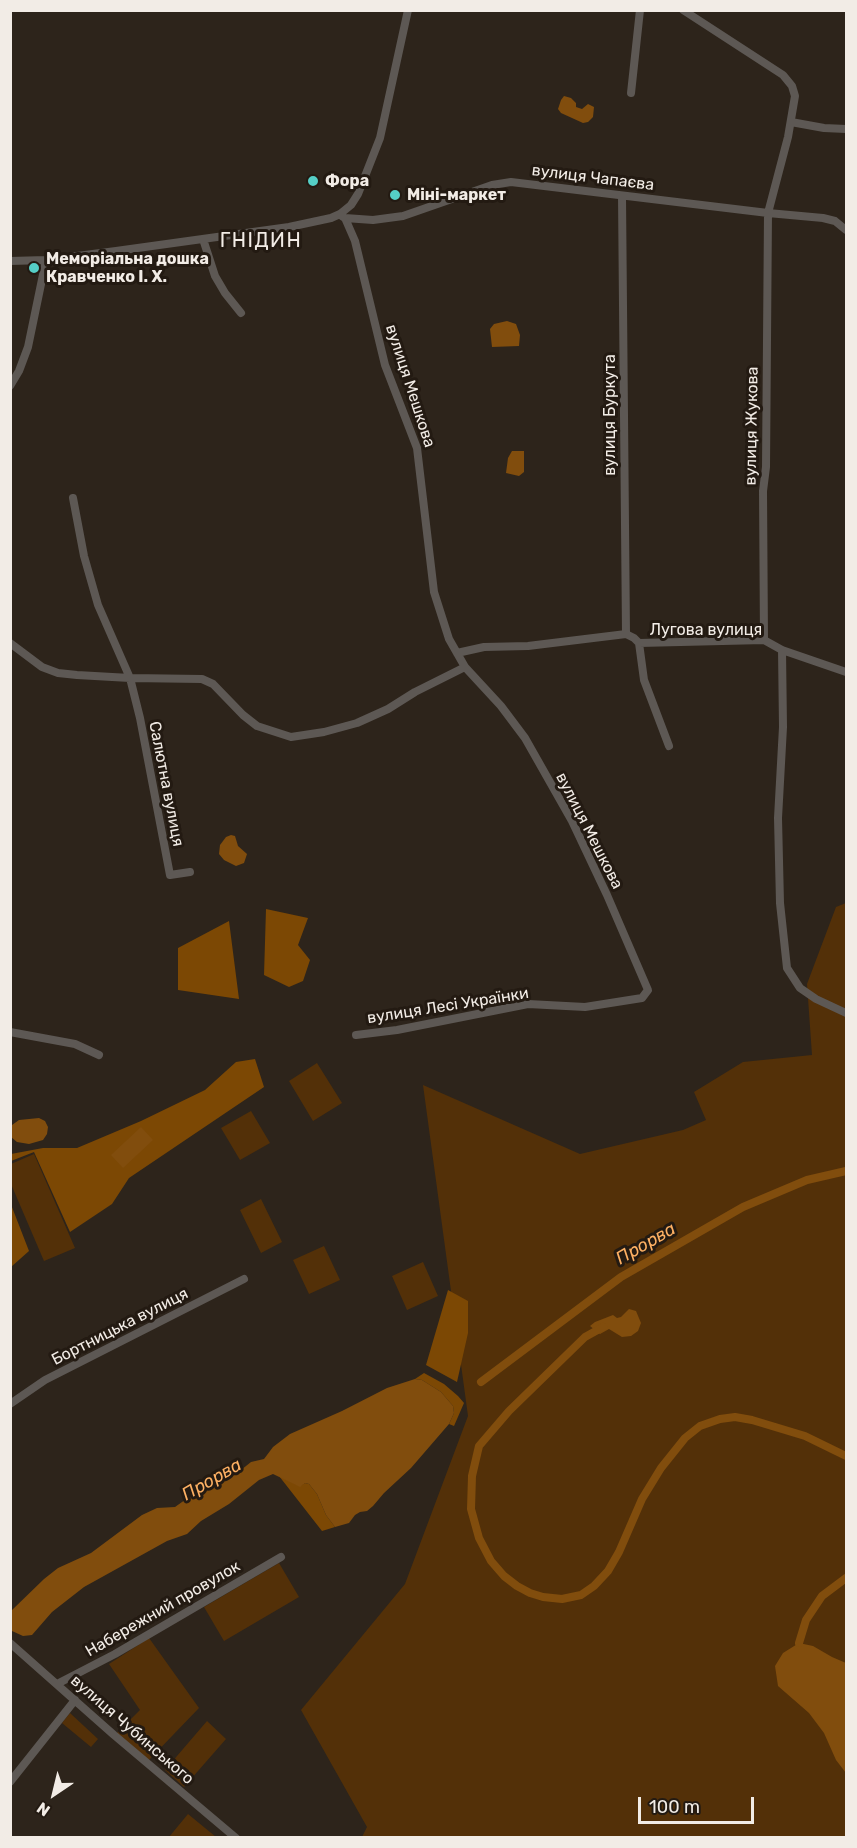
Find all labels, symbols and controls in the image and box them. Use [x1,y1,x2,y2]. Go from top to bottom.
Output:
street label: вулиця Чапаєва [531,161,655,195]
place label: Фора [325,171,369,191]
marker: Фора [306,174,320,188]
place label: Міні-маркет [407,185,506,205]
marker: Міні-маркет [388,188,402,202]
district label: ГНІДИН [220,229,302,253]
place label: Меморіальна дошка Кравченко І. Х. [46,249,209,287]
marker: Меморіальна дошка Кравченко І. Х. [27,261,41,275]
street label: вулиця Мешкова [381,322,439,450]
street label: вулиця Буркута [600,354,620,476]
street label: вулиця Жукова [741,367,763,485]
street label: Лугова вулиця [650,620,762,640]
street label: Салютна вулиця [144,720,188,848]
street label: вулиця Мешкова [551,770,627,892]
street label: вулиця Лесі Українки [366,984,530,1028]
water label: Прорва [612,1218,680,1270]
street label: Бортницька вулиця [48,1284,192,1370]
water label: Прорва [178,1454,246,1506]
street label: Набережний провулок [82,1557,244,1661]
street label: вулиця Чубинського [66,1671,198,1789]
north arrow [24,1764,84,1824]
scale bar [641,1785,756,1823]
text: 100 m [649,1796,700,1818]
text: N [33,1798,54,1820]

